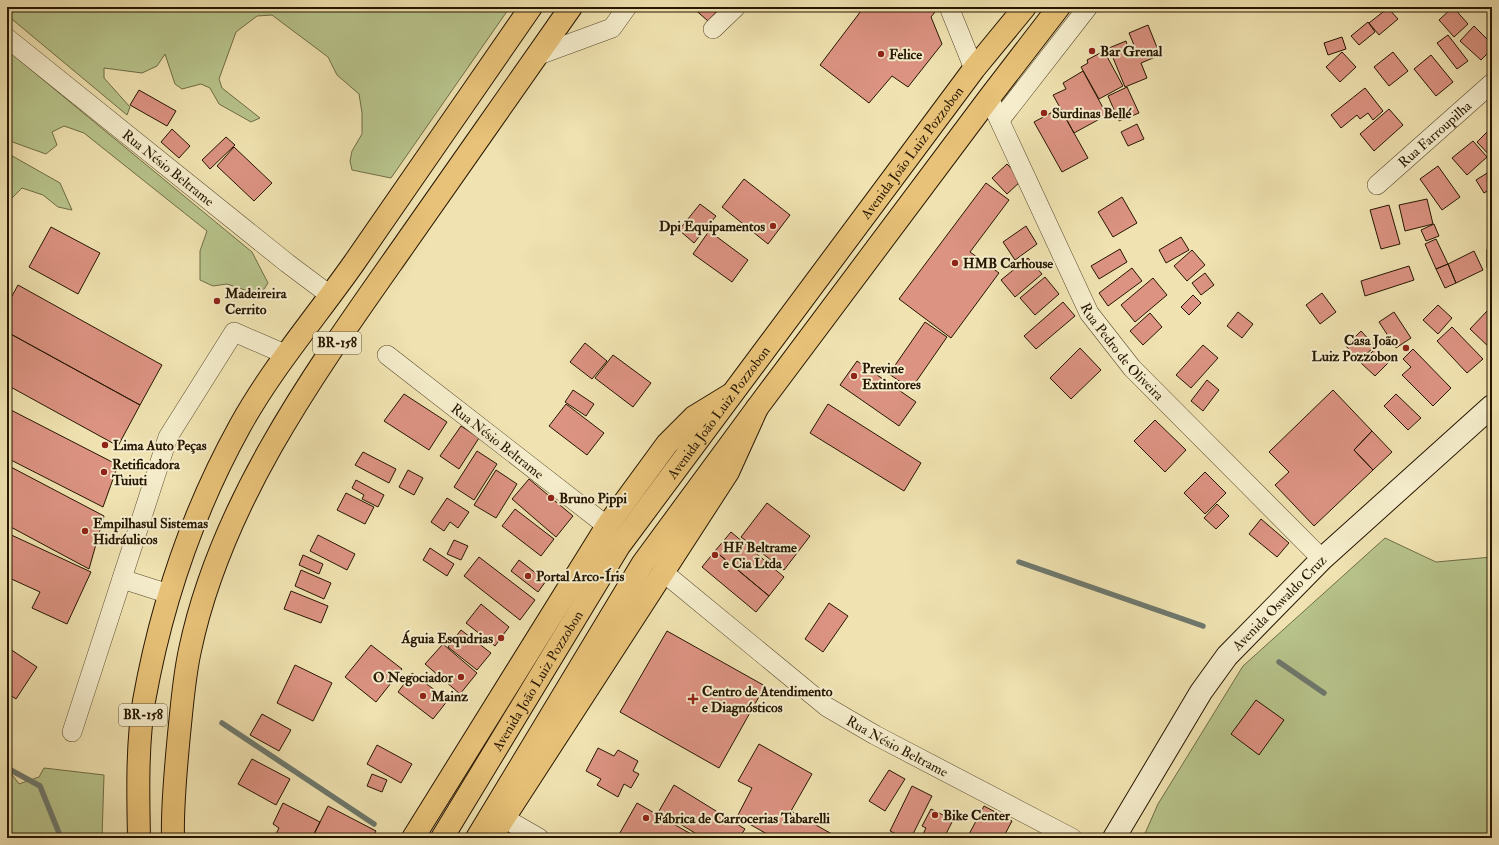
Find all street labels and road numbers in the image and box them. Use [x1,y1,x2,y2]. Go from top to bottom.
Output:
street label: Avenida João Luiz Pozzobon [856,83,967,223]
street label: Rua Farroupilha [1395,97,1475,171]
street label: Rua Nésio Beltrame [119,126,218,210]
street label: Rua Pedro de Oliveira [1077,300,1168,404]
road number: BR-158 [313,332,361,354]
street label: Avenida João Luiz Pozzobon [663,343,773,483]
street label: Rua Nésio Beltrame [448,400,547,482]
street label: Avenida Oswaldo Cruz [1228,551,1330,655]
street label: Avenida João Luiz Pozzobon [488,607,586,755]
road number: BR-158 [119,704,167,726]
street label: Rua Nésio Beltrame [844,712,951,780]

